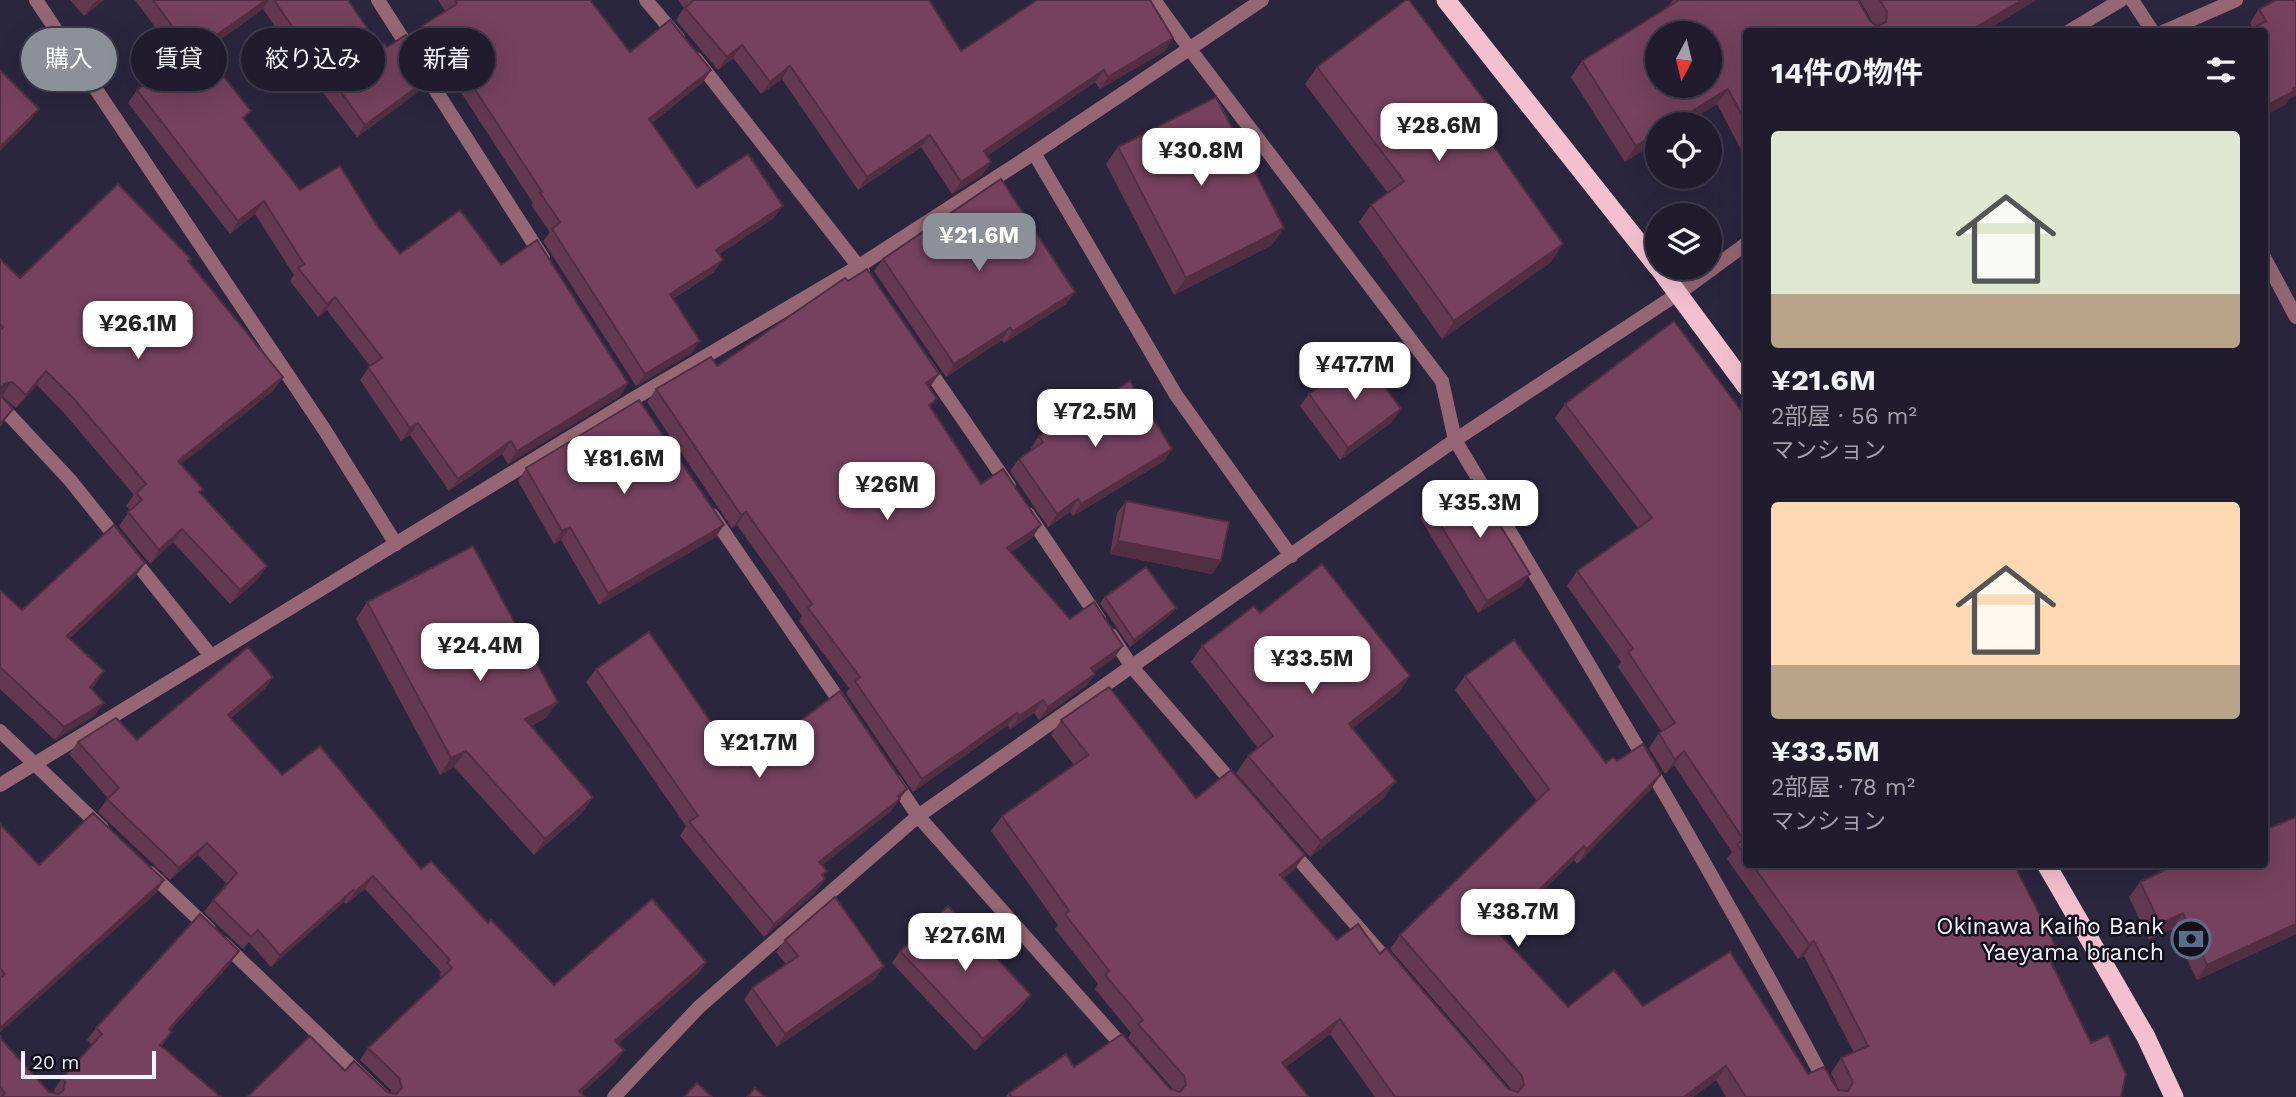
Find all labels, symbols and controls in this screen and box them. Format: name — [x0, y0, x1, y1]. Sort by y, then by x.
north arrow — [1645, 21, 1722, 98]
map controls — [1645, 21, 1722, 280]
chip: 購入 — [21, 28, 117, 91]
chip: 賃貸 — [131, 28, 227, 91]
chip: 絞り込み — [241, 28, 385, 91]
chip: 新着 — [399, 28, 495, 91]
icon: filters — [2202, 51, 2240, 89]
text: 14件の物件 — [1771, 55, 1923, 90]
pin: ¥28.6M — [1382, 104, 1496, 163]
text: ¥28.6M — [1396, 112, 1482, 139]
button: locate — [1645, 112, 1722, 189]
pin: ¥30.8M — [1144, 128, 1258, 188]
text: ¥30.8M — [1158, 137, 1244, 164]
icon: home — [1943, 176, 2069, 302]
button: layers — [1645, 203, 1722, 280]
pin: ¥21.6M — [922, 214, 1036, 273]
text: ¥21.6M — [939, 222, 1019, 249]
pin: ¥26.1M — [81, 302, 195, 361]
text: ¥26.1M — [99, 310, 177, 337]
pin: ¥47.7M — [1298, 342, 1412, 402]
text: ¥47.7M — [1315, 351, 1395, 378]
text: ¥21.6M — [1771, 362, 1876, 397]
pin: ¥72.5M — [1038, 390, 1152, 449]
text: ¥72.5M — [1053, 398, 1137, 425]
text: 2部屋 · 56 m² — [1771, 403, 1917, 430]
pin: ¥81.6M — [567, 436, 681, 496]
text: マンション — [1771, 437, 1886, 464]
text: ¥81.6M — [583, 445, 665, 472]
pin: ¥26M — [846, 462, 928, 522]
text: ¥26M — [855, 471, 919, 498]
pin: ¥35.3M — [1423, 480, 1537, 540]
text: ¥35.3M — [1438, 489, 1522, 516]
icon: home — [1943, 547, 2069, 673]
pin: ¥24.4M — [423, 624, 537, 683]
text: ¥24.4M — [437, 632, 523, 659]
pin: ¥33.5M — [1255, 636, 1369, 696]
text: ¥33.5M — [1270, 645, 1354, 672]
pin: ¥21.7M — [702, 720, 816, 780]
text: ¥21.7M — [720, 729, 798, 756]
text: ¥33.5M — [1771, 733, 1880, 768]
text: 2部屋 · 78 m² — [1771, 774, 1915, 801]
text: マンション — [1771, 808, 1886, 835]
pin: ¥38.7M — [1461, 890, 1575, 949]
text: ¥38.7M — [1477, 898, 1559, 925]
place label: Okinawa Kaiho Bank Yaeyama branch — [1936, 913, 2164, 966]
pin: ¥27.6M — [908, 914, 1022, 973]
bank icon: Okinawa Kaiho Bank Yaeyama branch — [2170, 918, 2212, 960]
text: ¥27.6M — [924, 922, 1006, 949]
scale bar — [21, 1048, 156, 1080]
text: 20 m — [32, 1051, 79, 1074]

